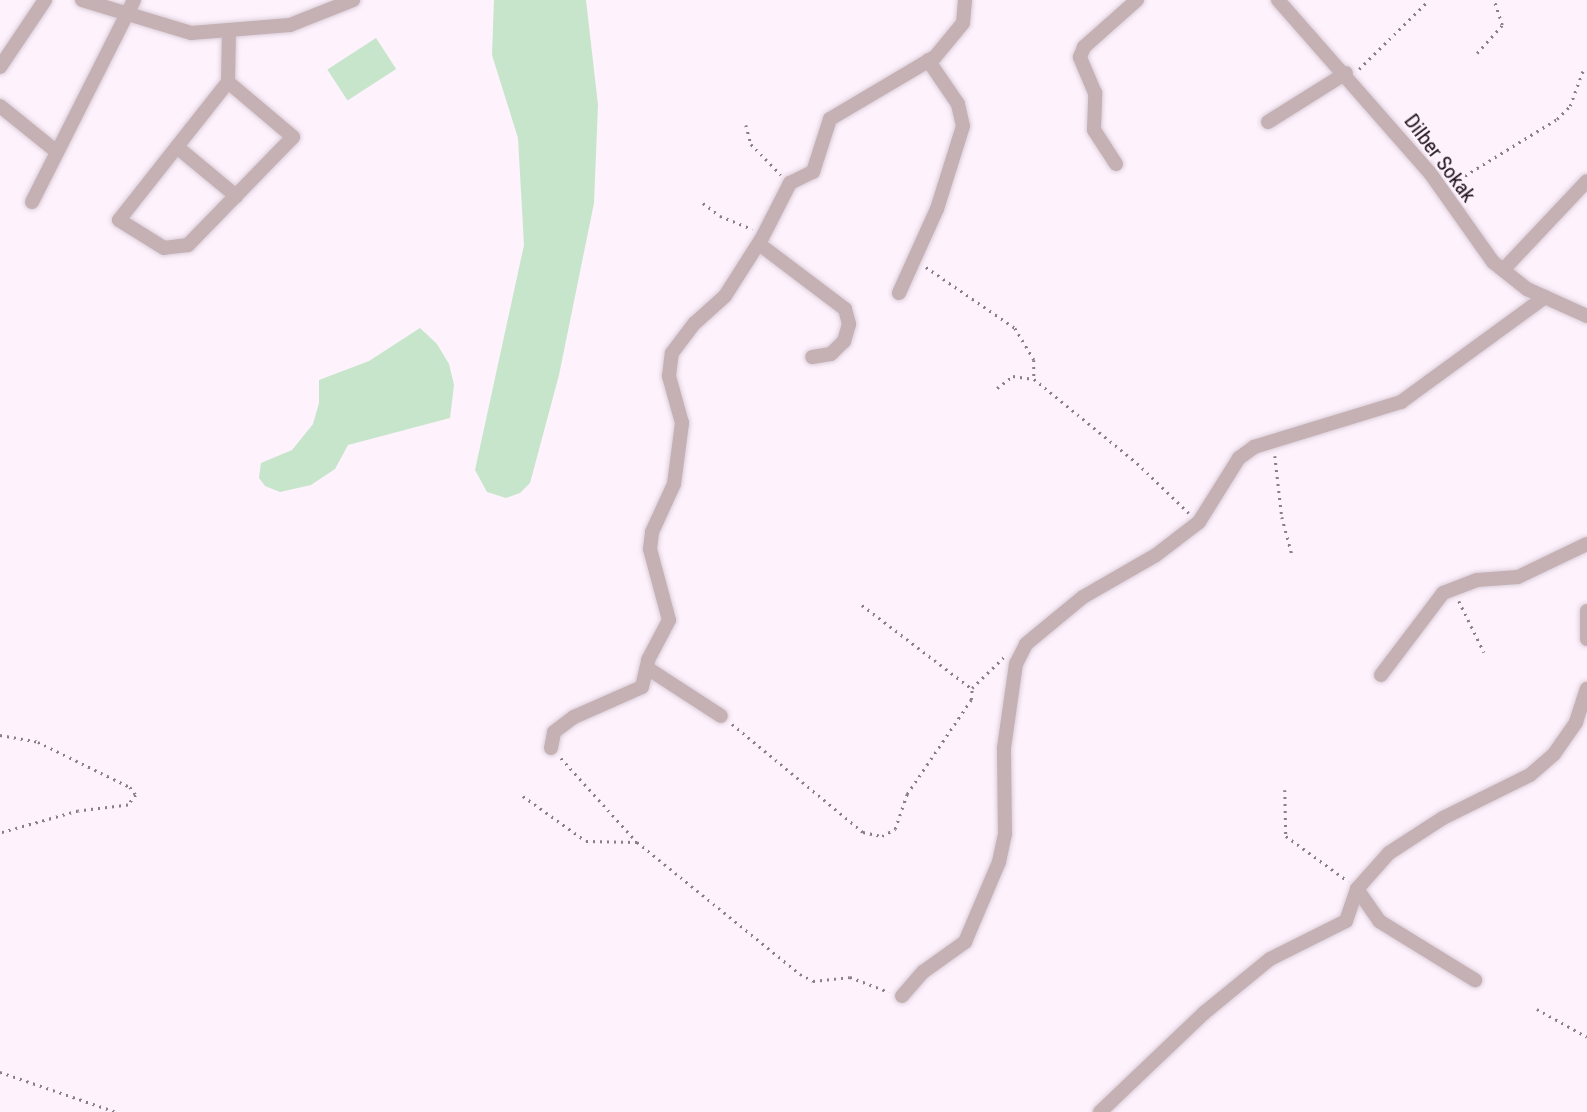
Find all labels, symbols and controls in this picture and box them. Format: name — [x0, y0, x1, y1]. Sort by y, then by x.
street label: Dilber Sokak — [1399, 109, 1481, 207]

